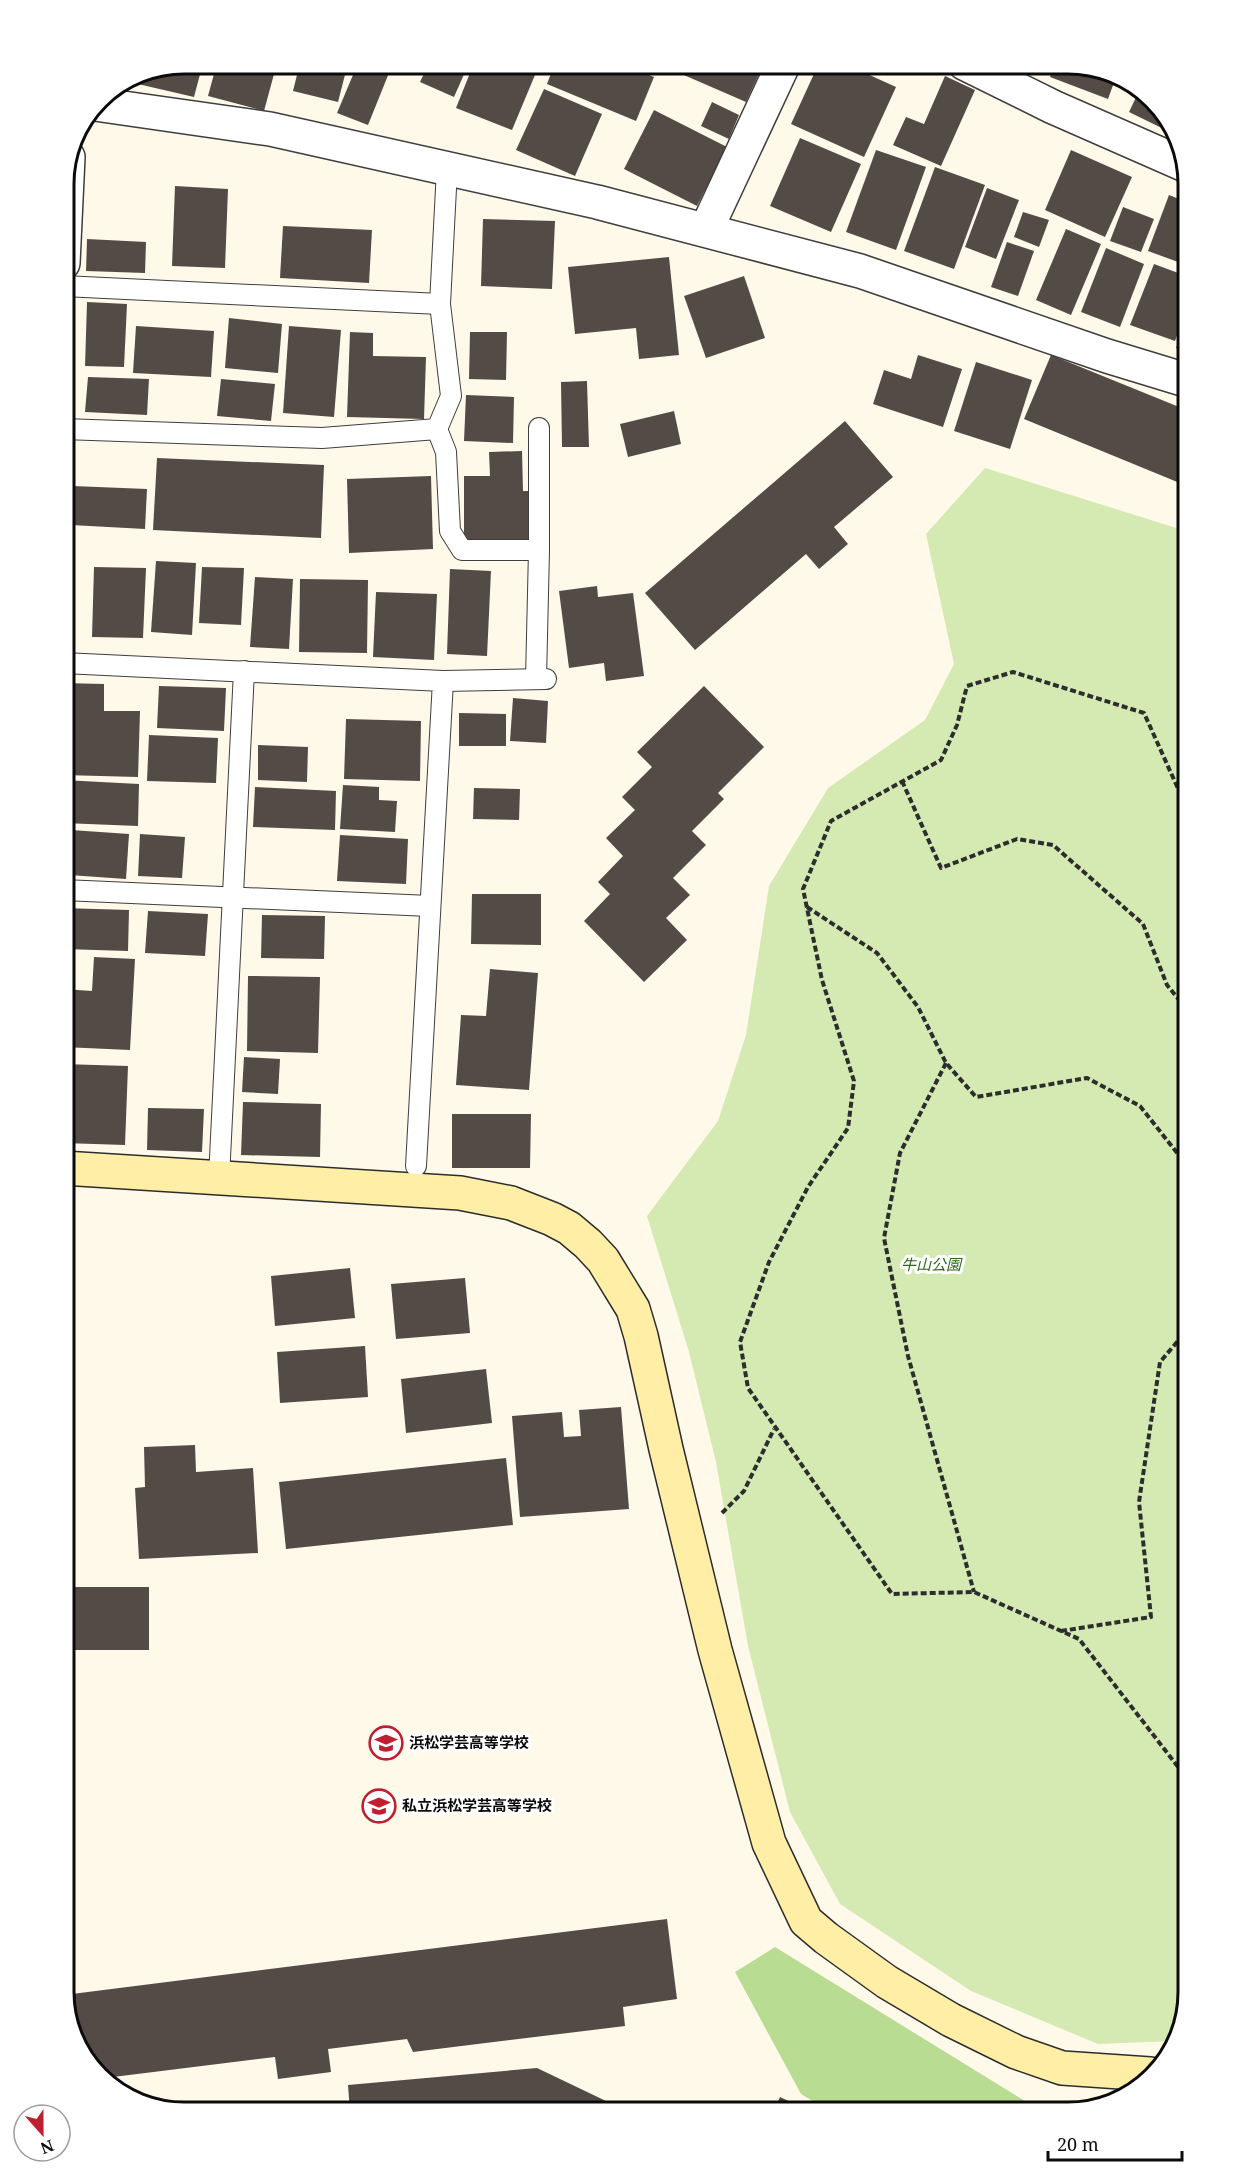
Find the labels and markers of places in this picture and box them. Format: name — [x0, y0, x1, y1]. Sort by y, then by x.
school or university icon: 浜松学芸高等学校 — [368, 1725, 404, 1761]
place label: 浜松学芸高等学校 — [409, 1732, 529, 1752]
school or university icon: 私立浜松学芸高等学校 — [361, 1788, 397, 1824]
place label: 私立浜松学芸高等学校 — [402, 1795, 552, 1815]

